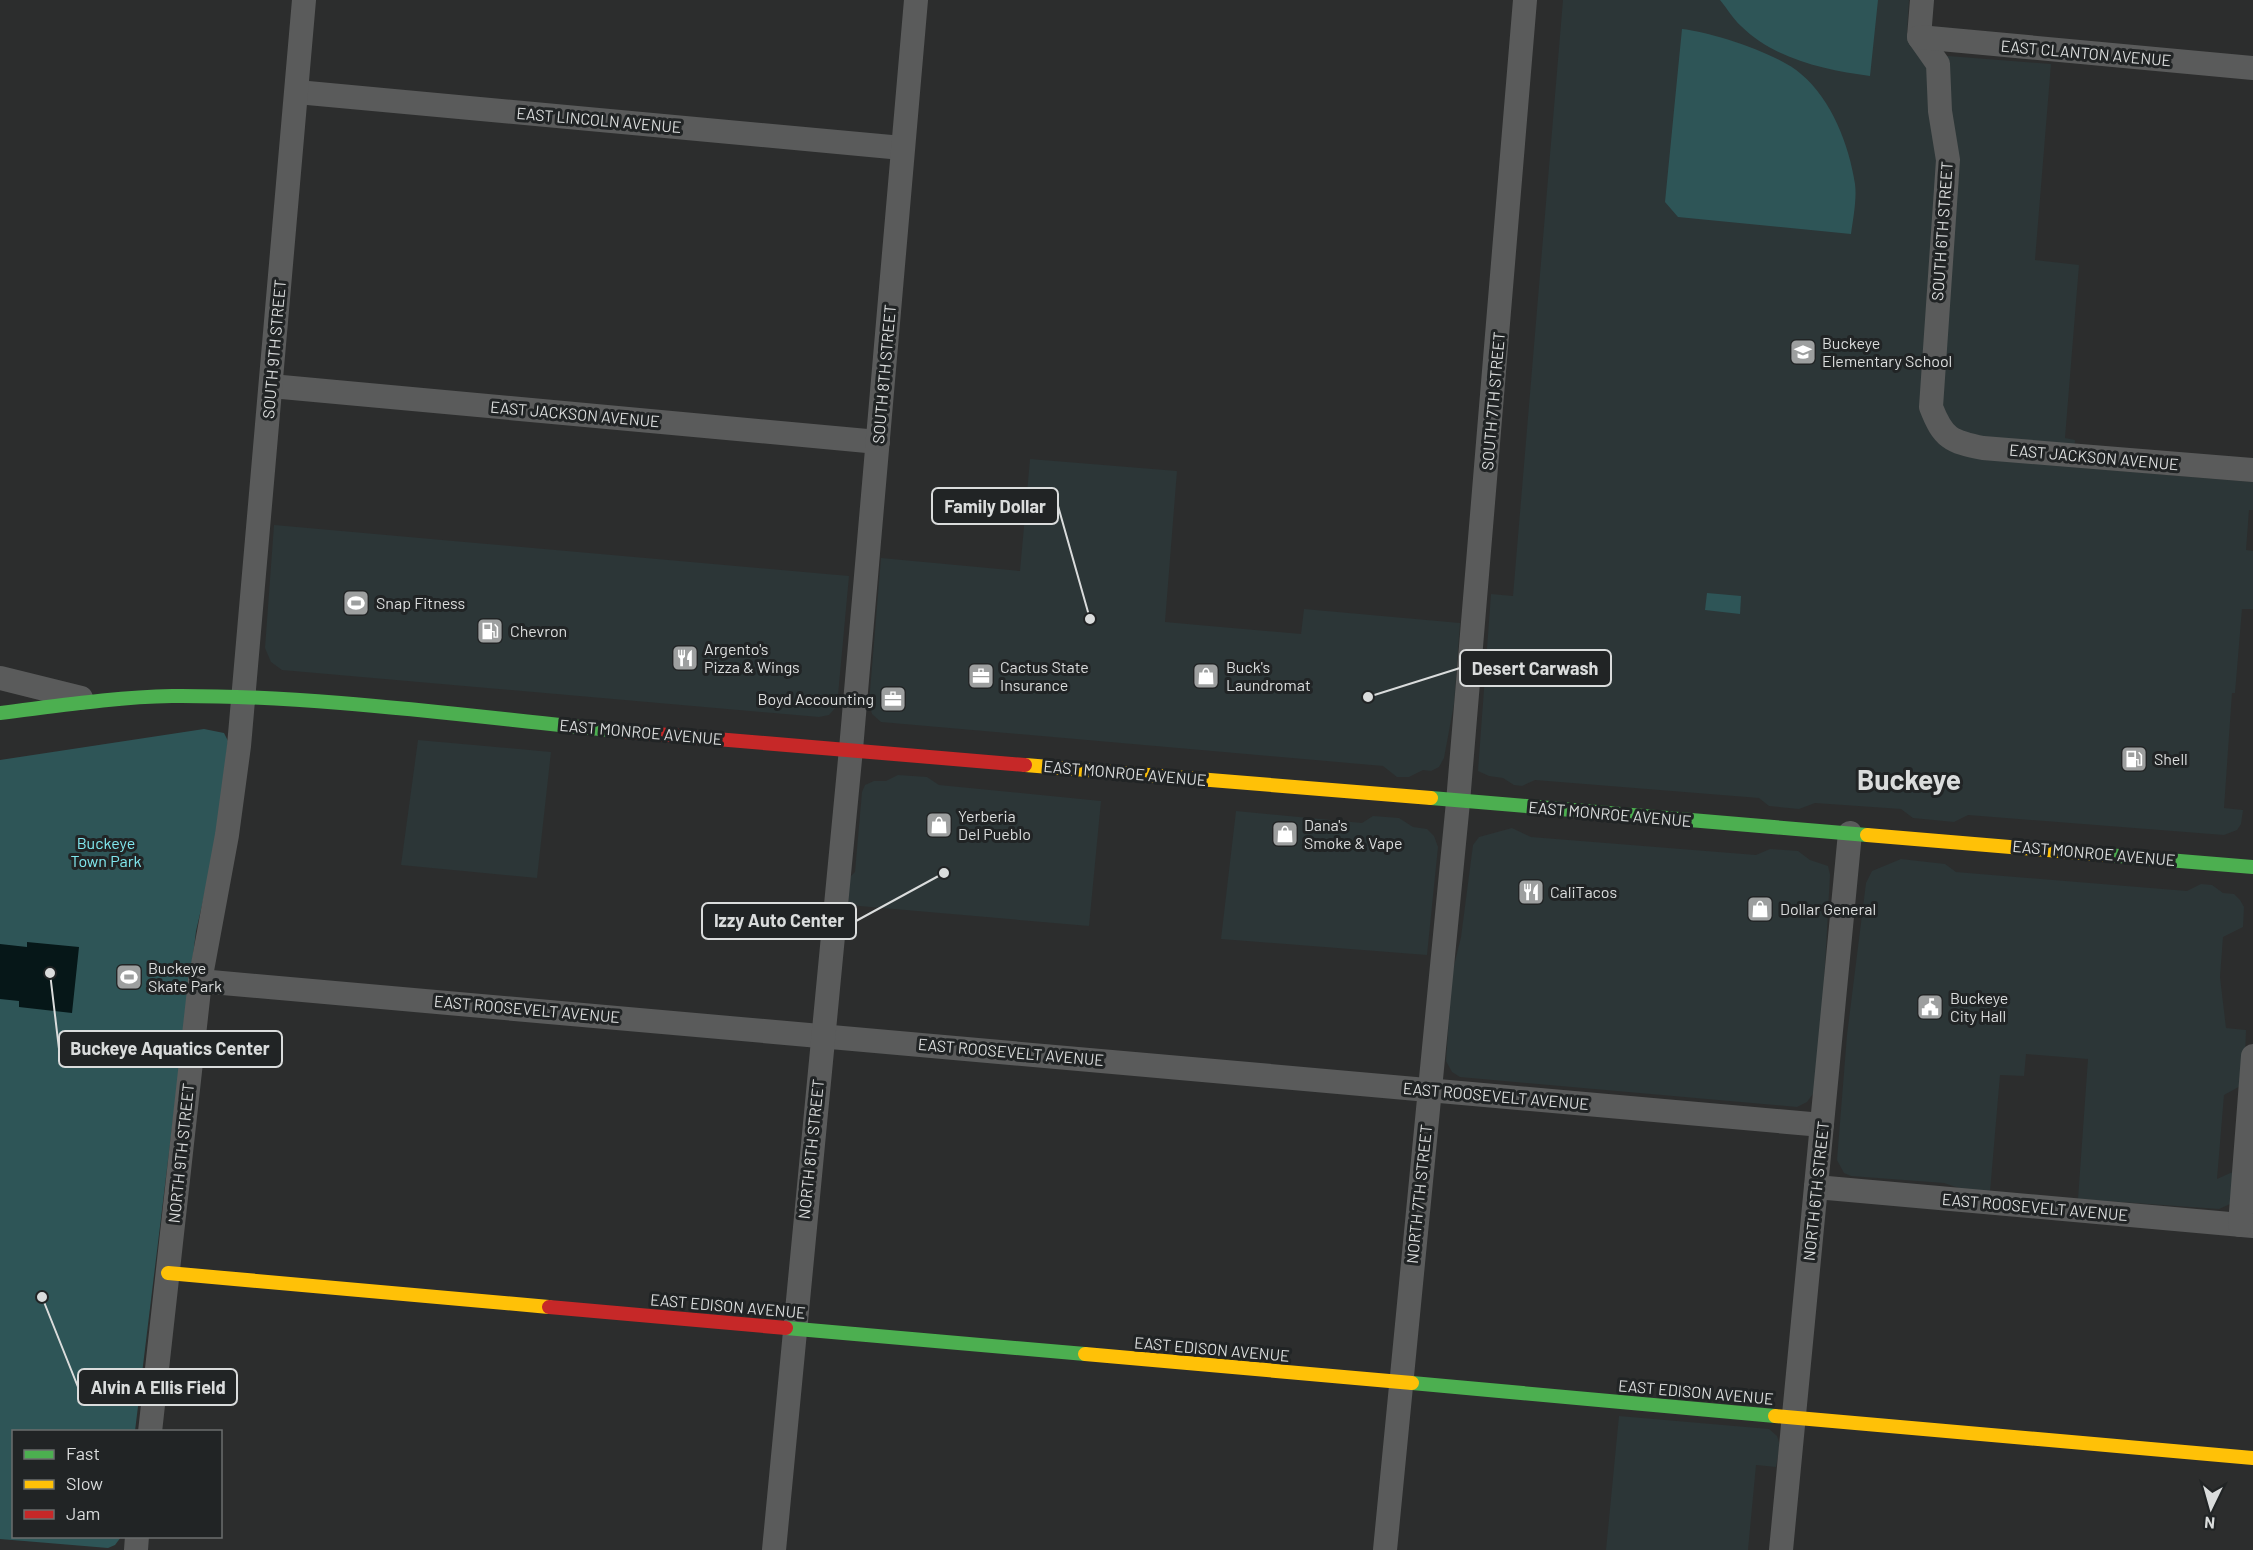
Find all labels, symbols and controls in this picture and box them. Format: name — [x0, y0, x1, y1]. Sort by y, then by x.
street label: EAST CLANTON AVENUE — [2000, 36, 2172, 69]
street label: EAST LINCOLN AVENUE — [516, 103, 682, 136]
street label: SOUTH 6TH STREET — [1927, 161, 1956, 301]
street label: SOUTH 9TH STREET — [258, 278, 289, 419]
street label: SOUTH 8TH STREET — [868, 303, 899, 444]
street label: SOUTH 7TH STREET — [1477, 331, 1508, 471]
place label: Buckeye Elementary School — [1822, 333, 1952, 370]
school or university icon: Buckeye Elementary School — [1788, 337, 1818, 367]
street label: EAST JACKSON AVENUE — [489, 397, 661, 430]
street label: EAST JACKSON AVENUE — [2008, 440, 2180, 473]
callout: Family Dollar — [932, 488, 1058, 524]
text: Family Dollar — [944, 495, 1046, 517]
sports icon: Snap Fitness — [341, 588, 371, 618]
place label: Snap Fitness — [376, 593, 465, 612]
fuel station icon: Chevron — [475, 616, 505, 646]
place label: Chevron — [510, 621, 567, 640]
place label: Argento's Pizza & Wings — [704, 639, 800, 676]
restaurant icon: Argento's Pizza & Wings — [670, 643, 700, 673]
callout: Desert Carwash — [1460, 650, 1611, 686]
place label: Cactus State Insurance — [1000, 657, 1089, 694]
place label: Buck's Laundromat — [1226, 657, 1311, 694]
text: Desert Carwash — [1472, 657, 1598, 679]
office icon: Cactus State Insurance — [966, 661, 996, 691]
shop icon: Buck's Laundromat — [1191, 661, 1221, 691]
office icon: Boyd Accounting — [878, 684, 908, 714]
place label: Boyd Accounting — [757, 689, 874, 708]
street label: EAST MONROE AVENUE — [559, 715, 723, 748]
fuel station icon: Shell — [2119, 744, 2149, 774]
place label: Shell — [2154, 749, 2188, 768]
street label: EAST MONROE AVENUE — [1043, 756, 1207, 789]
district label: Buckeye — [1857, 762, 1961, 796]
street label: EAST MONROE AVENUE — [1528, 797, 1692, 830]
place label: Yerberia Del Pueblo — [958, 806, 1031, 843]
shop icon: Yerberia Del Pueblo — [924, 810, 954, 840]
place label: Dana's Smoke & Vape — [1304, 815, 1402, 852]
shop icon: Dana's Smoke & Vape — [1270, 819, 1300, 849]
park label: Buckeye Town Park — [70, 833, 142, 870]
street label: EAST MONROE AVENUE — [2012, 836, 2176, 869]
restaurant icon: CaliTacos — [1516, 877, 1546, 907]
place label: CaliTacos — [1550, 882, 1617, 901]
shop icon: Dollar General — [1745, 894, 1775, 924]
place label: Dollar General — [1780, 899, 1876, 918]
callout: Izzy Auto Center — [702, 903, 856, 939]
text: Izzy Auto Center — [714, 909, 844, 931]
place label: Buckeye Skate Park — [148, 958, 222, 995]
sports icon: Buckeye Skate Park — [114, 962, 144, 992]
place label: Buckeye City Hall — [1950, 988, 2008, 1025]
street label: EAST ROOSEVELT AVENUE — [433, 991, 621, 1026]
public building icon: Buckeye City Hall — [1915, 992, 1945, 1022]
callout: Buckeye Aquatics Center — [59, 1031, 282, 1067]
street label: EAST ROOSEVELT AVENUE — [917, 1034, 1105, 1069]
text: Buckeye Aquatics Center — [70, 1037, 270, 1059]
street label: NORTH 8TH STREET — [794, 1078, 827, 1220]
street label: EAST ROOSEVELT AVENUE — [1402, 1078, 1590, 1113]
street label: NORTH 9TH STREET — [164, 1082, 197, 1224]
street label: NORTH 6TH STREET — [1799, 1120, 1832, 1262]
street label: NORTH 7TH STREET — [1402, 1123, 1435, 1265]
street label: EAST ROOSEVELT AVENUE — [1941, 1189, 2129, 1224]
street label: EAST EDISON AVENUE — [650, 1289, 806, 1322]
street label: EAST EDISON AVENUE — [1134, 1332, 1290, 1365]
callout: Alvin A Ellis Field — [78, 1369, 237, 1405]
street label: EAST EDISON AVENUE — [1618, 1375, 1774, 1408]
text: Alvin A Ellis Field — [90, 1376, 226, 1398]
legend — [12, 1430, 222, 1538]
text: Fast — [66, 1442, 100, 1464]
text: Slow — [66, 1472, 103, 1494]
north arrow — [2181, 1478, 2241, 1538]
text: Jam — [66, 1502, 100, 1524]
text: N — [2204, 1514, 2216, 1533]

